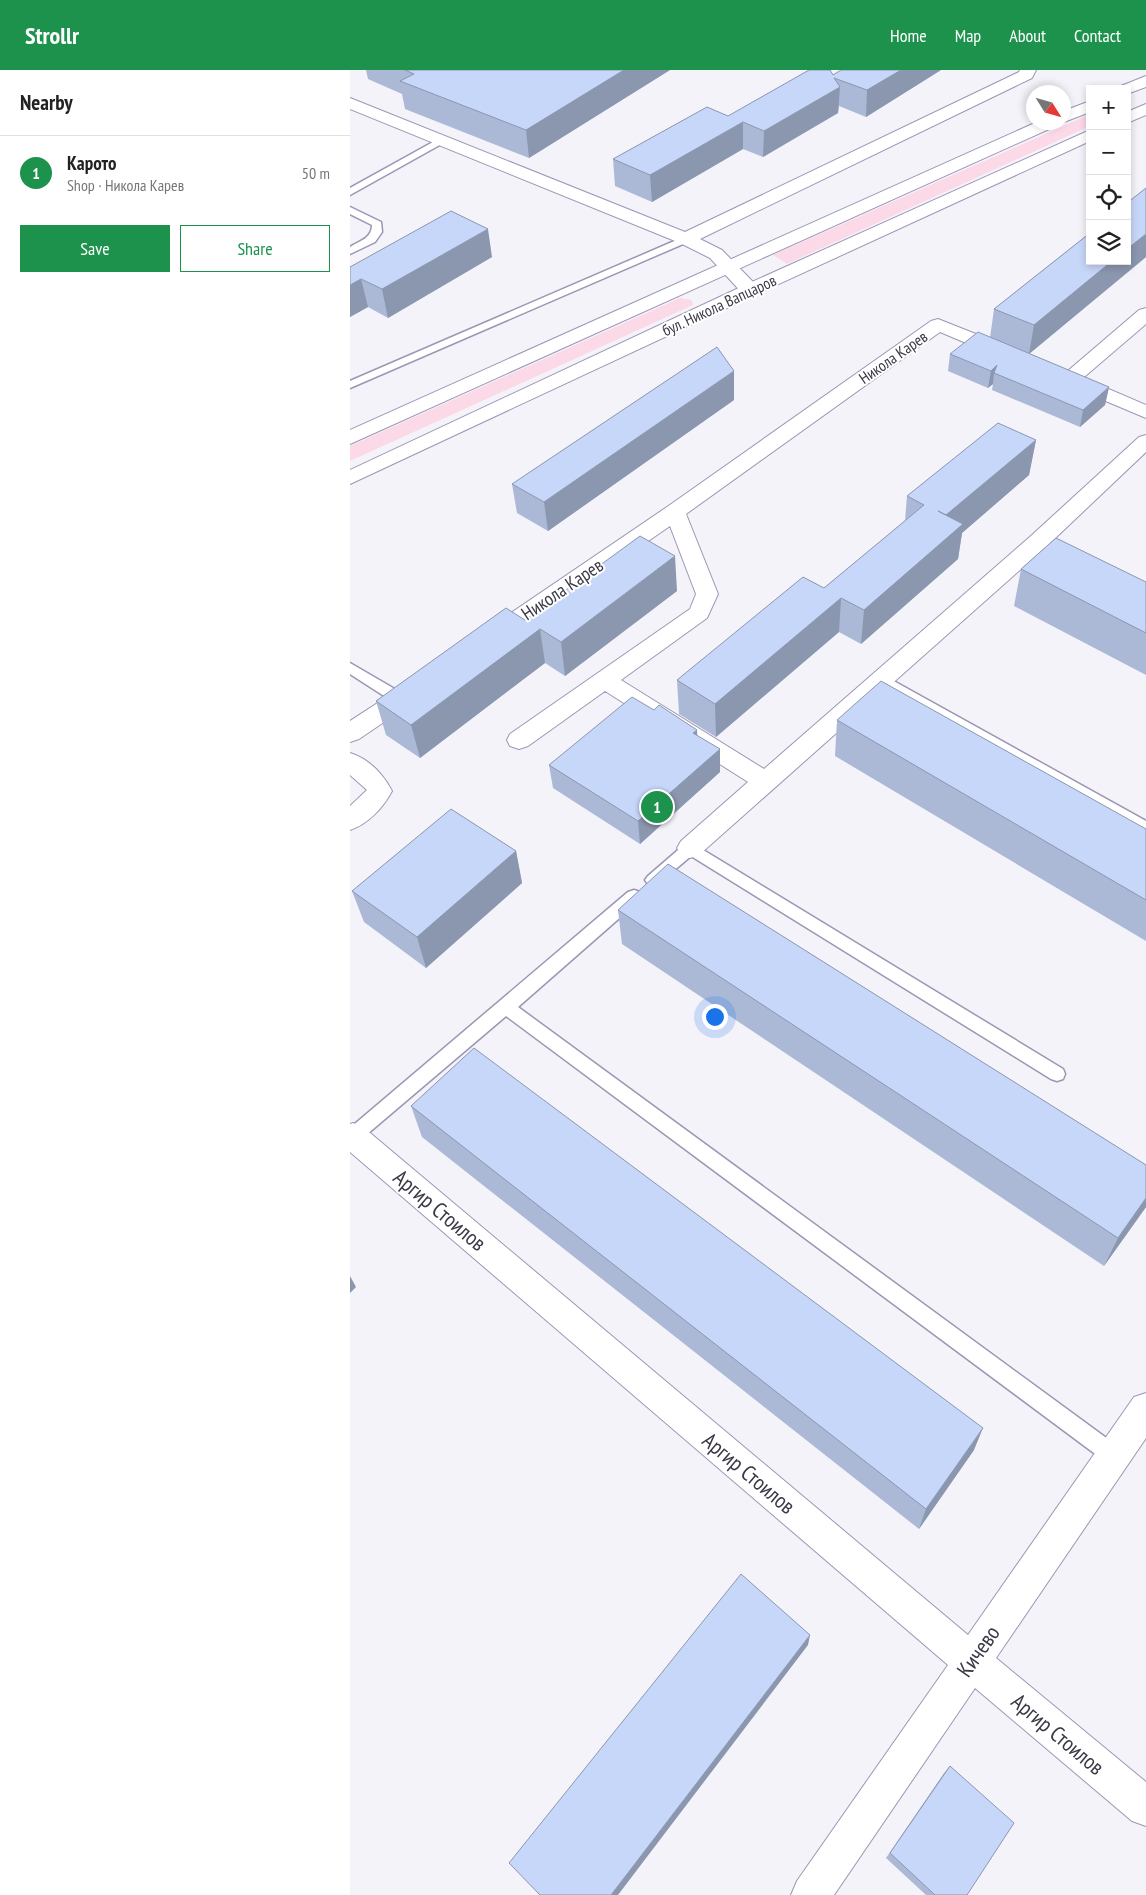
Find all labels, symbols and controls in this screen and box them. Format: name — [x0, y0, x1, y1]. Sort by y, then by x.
text: Strollr — [25, 20, 79, 51]
text: Home — [890, 24, 927, 47]
text: Map — [955, 24, 981, 47]
text: About — [1009, 24, 1046, 47]
text: Contact — [1074, 24, 1121, 47]
north arrow — [1026, 85, 1071, 130]
map controls — [1086, 85, 1131, 265]
button: + — [1086, 85, 1131, 130]
text: Nearby — [20, 89, 73, 116]
button: − — [1086, 130, 1131, 175]
text: Карото — [67, 151, 116, 175]
text: 1 — [32, 163, 40, 183]
text: 50 m — [302, 163, 330, 183]
text: Shop · Никола Карев — [67, 175, 184, 195]
button: locate — [1086, 175, 1131, 220]
button: layers — [1086, 220, 1131, 265]
button: Save — [20, 225, 170, 272]
button: Share — [180, 225, 330, 272]
street label: бул. Никола Вапцаров — [659, 270, 779, 340]
street label: Никола Карев — [855, 326, 931, 388]
street label: Никола Карев — [516, 553, 608, 625]
pin: 1 — [641, 788, 673, 826]
your location — [702, 1004, 728, 1030]
street label: Аргир Стоилов — [388, 1163, 492, 1257]
street label: Аргир Стоилов — [697, 1426, 801, 1520]
street label: Кичево — [950, 1620, 1006, 1682]
street label: Аргир Стоилов — [1006, 1687, 1110, 1781]

